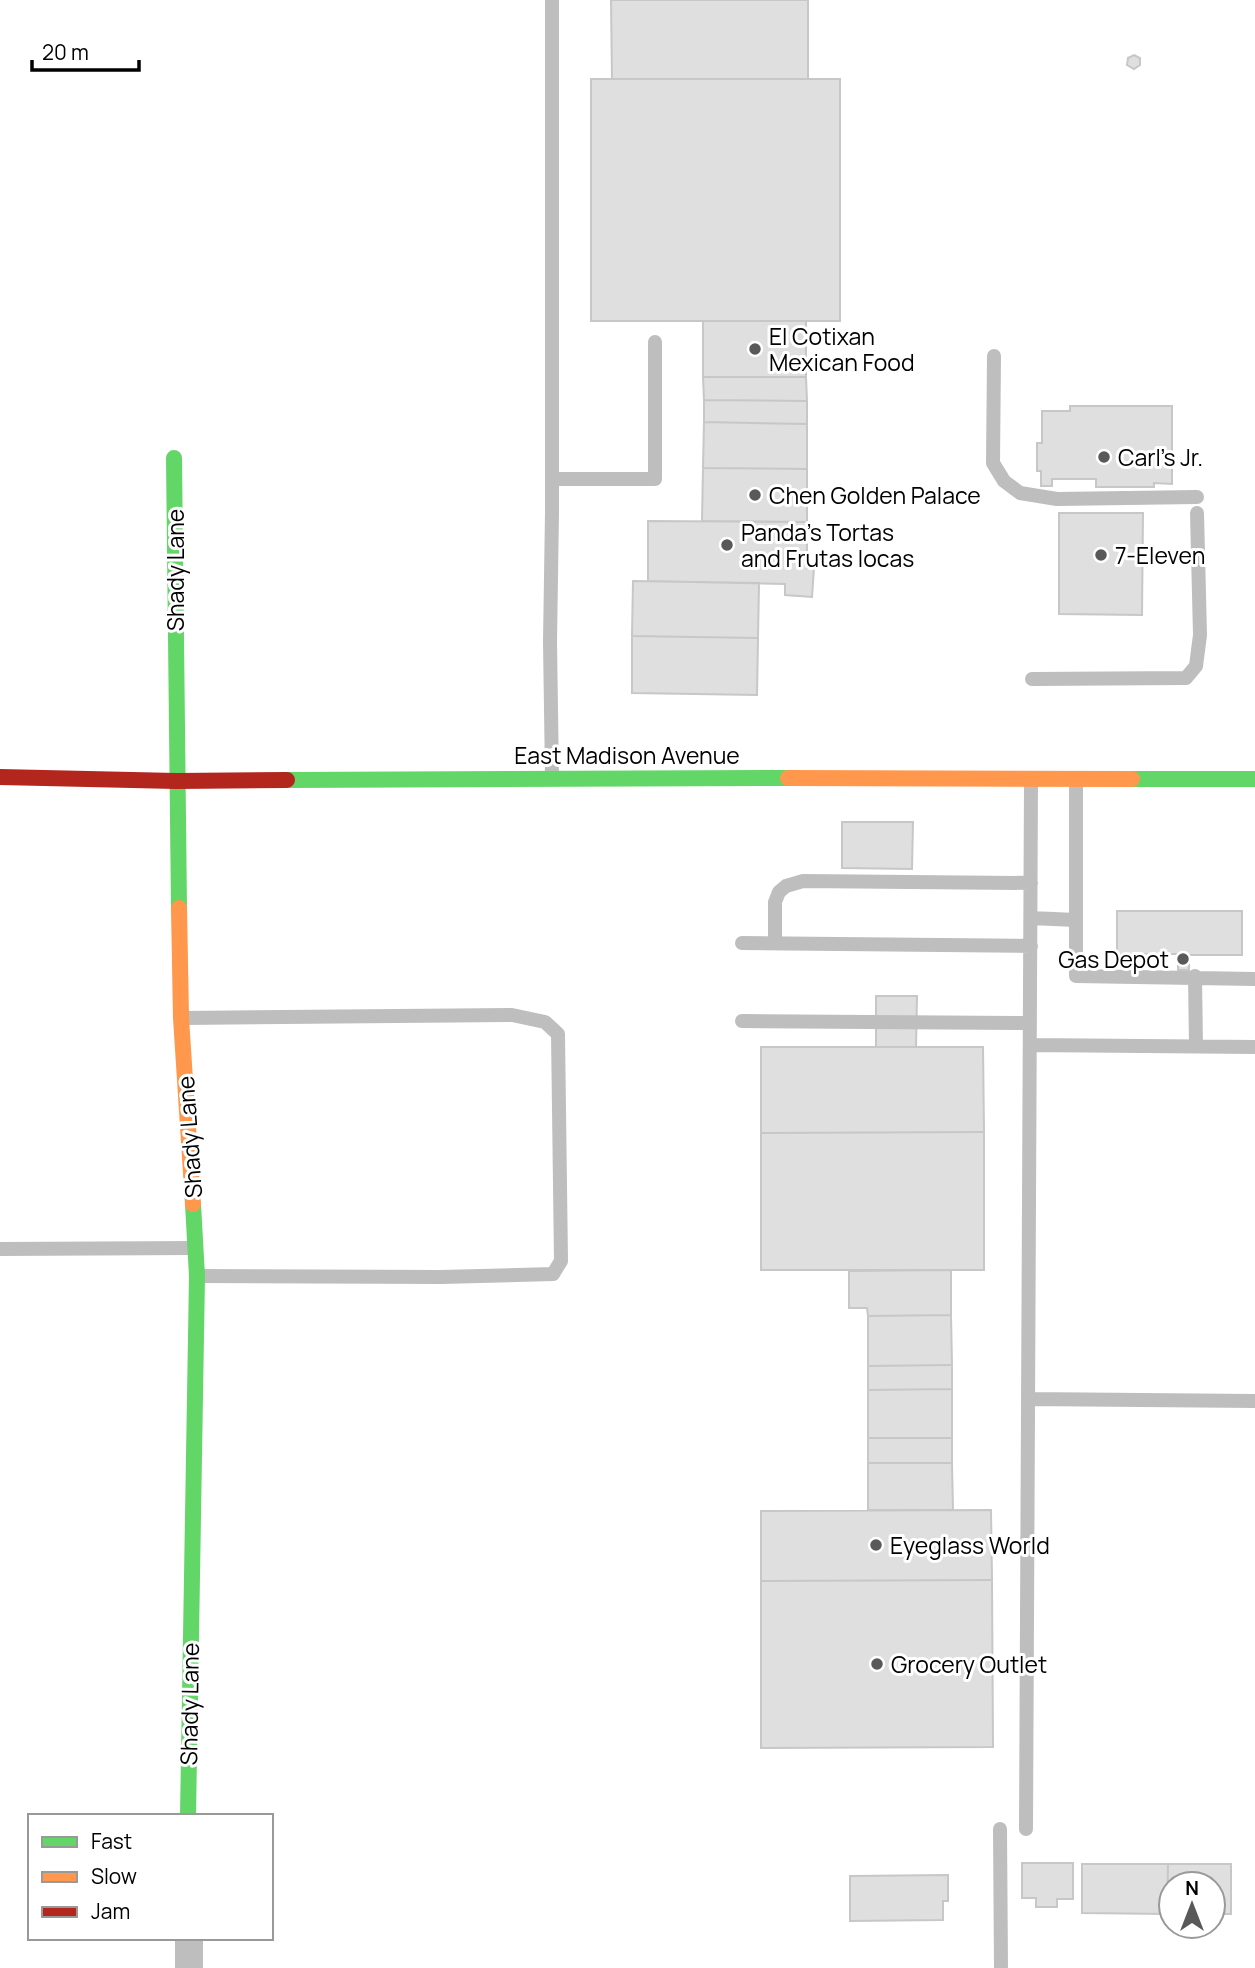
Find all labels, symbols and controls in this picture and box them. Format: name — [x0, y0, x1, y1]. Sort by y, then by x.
scale bar — [32, 28, 138, 72]
text: 20 m — [42, 38, 89, 66]
place label: El Cotixan Mexican Food — [769, 320, 915, 378]
marker: El Cotixan Mexican Food — [747, 341, 763, 357]
place label: Carl's Jr. — [1118, 441, 1203, 473]
marker: Carl's Jr. — [1096, 449, 1112, 465]
place label: Chen Golden Palace — [769, 479, 981, 511]
marker: Chen Golden Palace — [747, 487, 763, 503]
street label: Shady Lane — [159, 509, 191, 631]
place label: Panda's Tortas and Frutas locas — [741, 516, 914, 574]
marker: Panda's Tortas and Frutas locas — [719, 537, 735, 553]
place label: 7-Eleven — [1115, 539, 1205, 571]
marker: 7-Eleven — [1093, 547, 1109, 563]
street label: East Madison Avenue — [514, 739, 740, 771]
place label: Gas Depot — [1058, 943, 1169, 975]
marker: Gas Depot — [1175, 951, 1191, 967]
street label: Shady Lane — [169, 1075, 209, 1199]
place label: Eyeglass World — [890, 1529, 1050, 1561]
marker: Eyeglass World — [868, 1537, 884, 1553]
street label: Shady Lane — [172, 1642, 206, 1766]
place label: Grocery Outlet — [891, 1648, 1047, 1680]
marker: Grocery Outlet — [869, 1656, 885, 1672]
legend — [28, 1814, 273, 1940]
text: Fast — [91, 1827, 132, 1855]
text: Slow — [91, 1862, 137, 1890]
north arrow — [1157, 1870, 1227, 1940]
text: N — [1185, 1875, 1199, 1901]
text: Jam — [91, 1897, 130, 1925]

